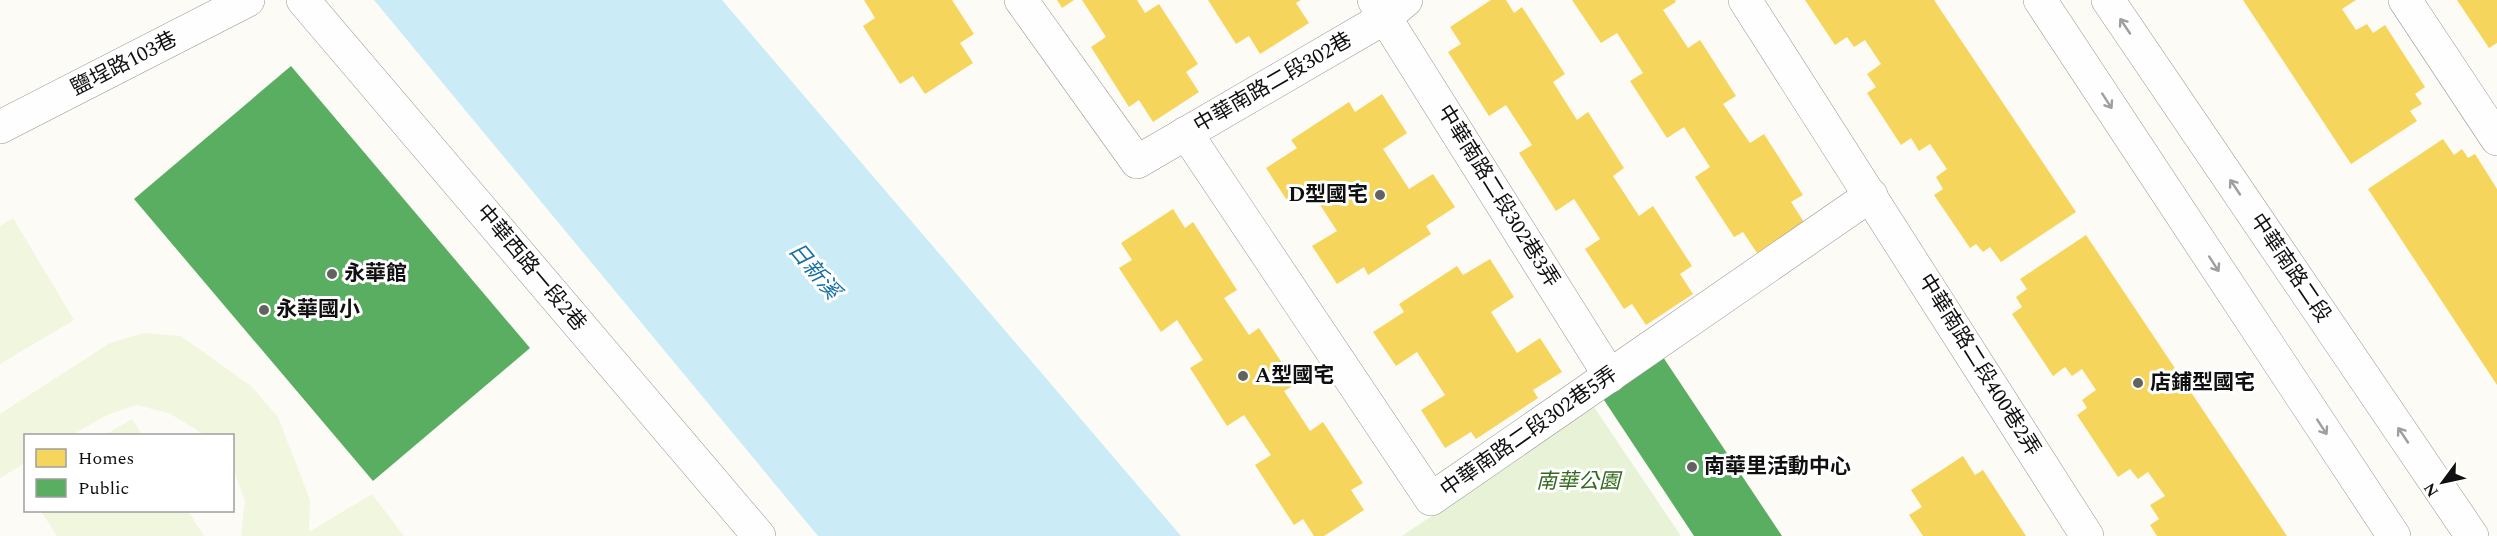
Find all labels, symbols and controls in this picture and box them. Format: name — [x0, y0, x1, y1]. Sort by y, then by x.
one-way arrow — [2119, 18, 2131, 35]
street label: 鹽埕路103巷 — [65, 24, 183, 104]
street label: 中華南路二段302巷 — [1188, 25, 1358, 141]
one-way arrow — [2100, 93, 2113, 110]
street label: 中華南路二段302巷3弄 — [1429, 98, 1567, 294]
place label: D型國宅 — [1288, 179, 1368, 211]
one-way arrow — [2229, 180, 2241, 196]
marker: D型國宅 — [1373, 188, 1387, 202]
street label: 中華西路一段2巷 — [468, 197, 594, 339]
street label: 中華南路二段 — [2242, 207, 2338, 329]
water label: 日新溪 — [780, 235, 850, 309]
one-way arrow — [2208, 255, 2220, 272]
place label: 永華館 — [344, 258, 407, 290]
marker: 永華館 — [325, 267, 339, 281]
street label: 中華南路二段400巷2弄 — [1910, 267, 2048, 463]
place label: 永華國小 — [276, 294, 360, 326]
marker: 永華國小 — [257, 303, 271, 317]
street label: 中華南路二段302巷5弄 — [1434, 359, 1624, 505]
place label: A型國宅 — [1255, 360, 1334, 392]
place label: 店鋪型國宅 — [2150, 367, 2255, 399]
marker: A型國宅 — [1236, 369, 1250, 383]
marker: 店鋪型國宅 — [2131, 376, 2145, 390]
one-way arrow — [2316, 418, 2328, 435]
one-way arrow — [2397, 428, 2409, 444]
legend — [24, 434, 234, 512]
text: Homes — [78, 445, 134, 472]
place label: 南華里活動中心 — [1704, 451, 1851, 483]
north arrow — [2413, 452, 2473, 512]
marker: 南華里活動中心 — [1685, 460, 1699, 474]
park label: 南華公園 — [1536, 466, 1623, 498]
text: Public — [78, 475, 129, 502]
text: N — [2418, 478, 2445, 502]

